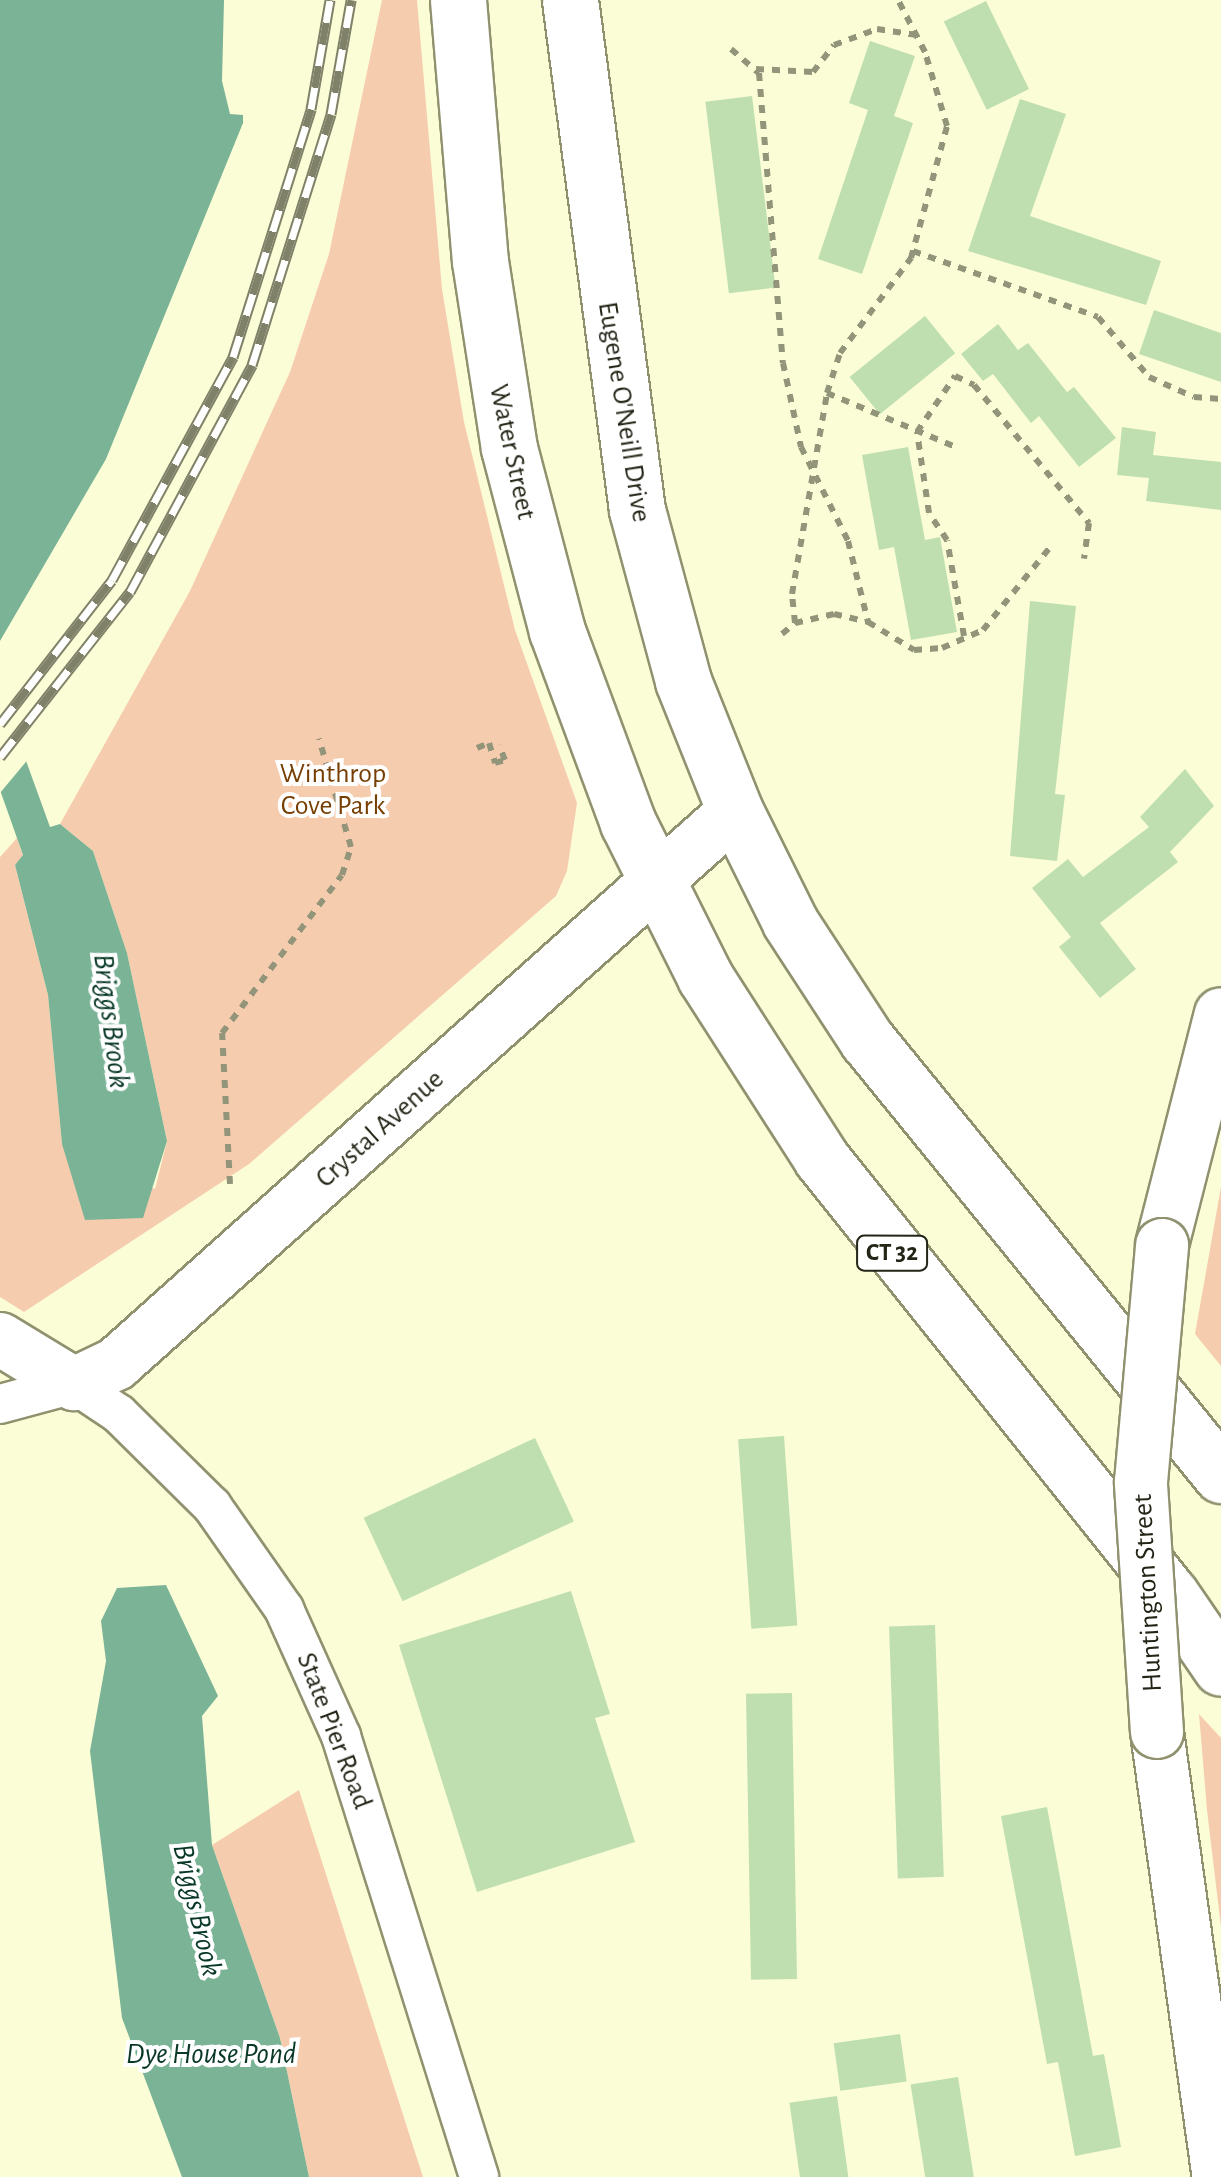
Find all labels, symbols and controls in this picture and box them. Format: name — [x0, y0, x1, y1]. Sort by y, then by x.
street label: Eugene O'Neill Drive — [590, 299, 658, 525]
street label: Water Street — [481, 381, 543, 523]
park label: Winthrop Cove Park — [280, 757, 386, 823]
water label: Briggs Brook — [85, 952, 137, 1090]
street label: Crystal Avenue — [309, 1063, 451, 1195]
road number: CT 32 — [854, 1233, 930, 1273]
street label: Huntington Street — [1126, 1493, 1170, 1693]
street label: State Pier Road — [289, 1648, 379, 1814]
water label: Briggs Brook — [164, 1840, 230, 1980]
water label: Dye House Pond — [126, 2036, 296, 2072]

